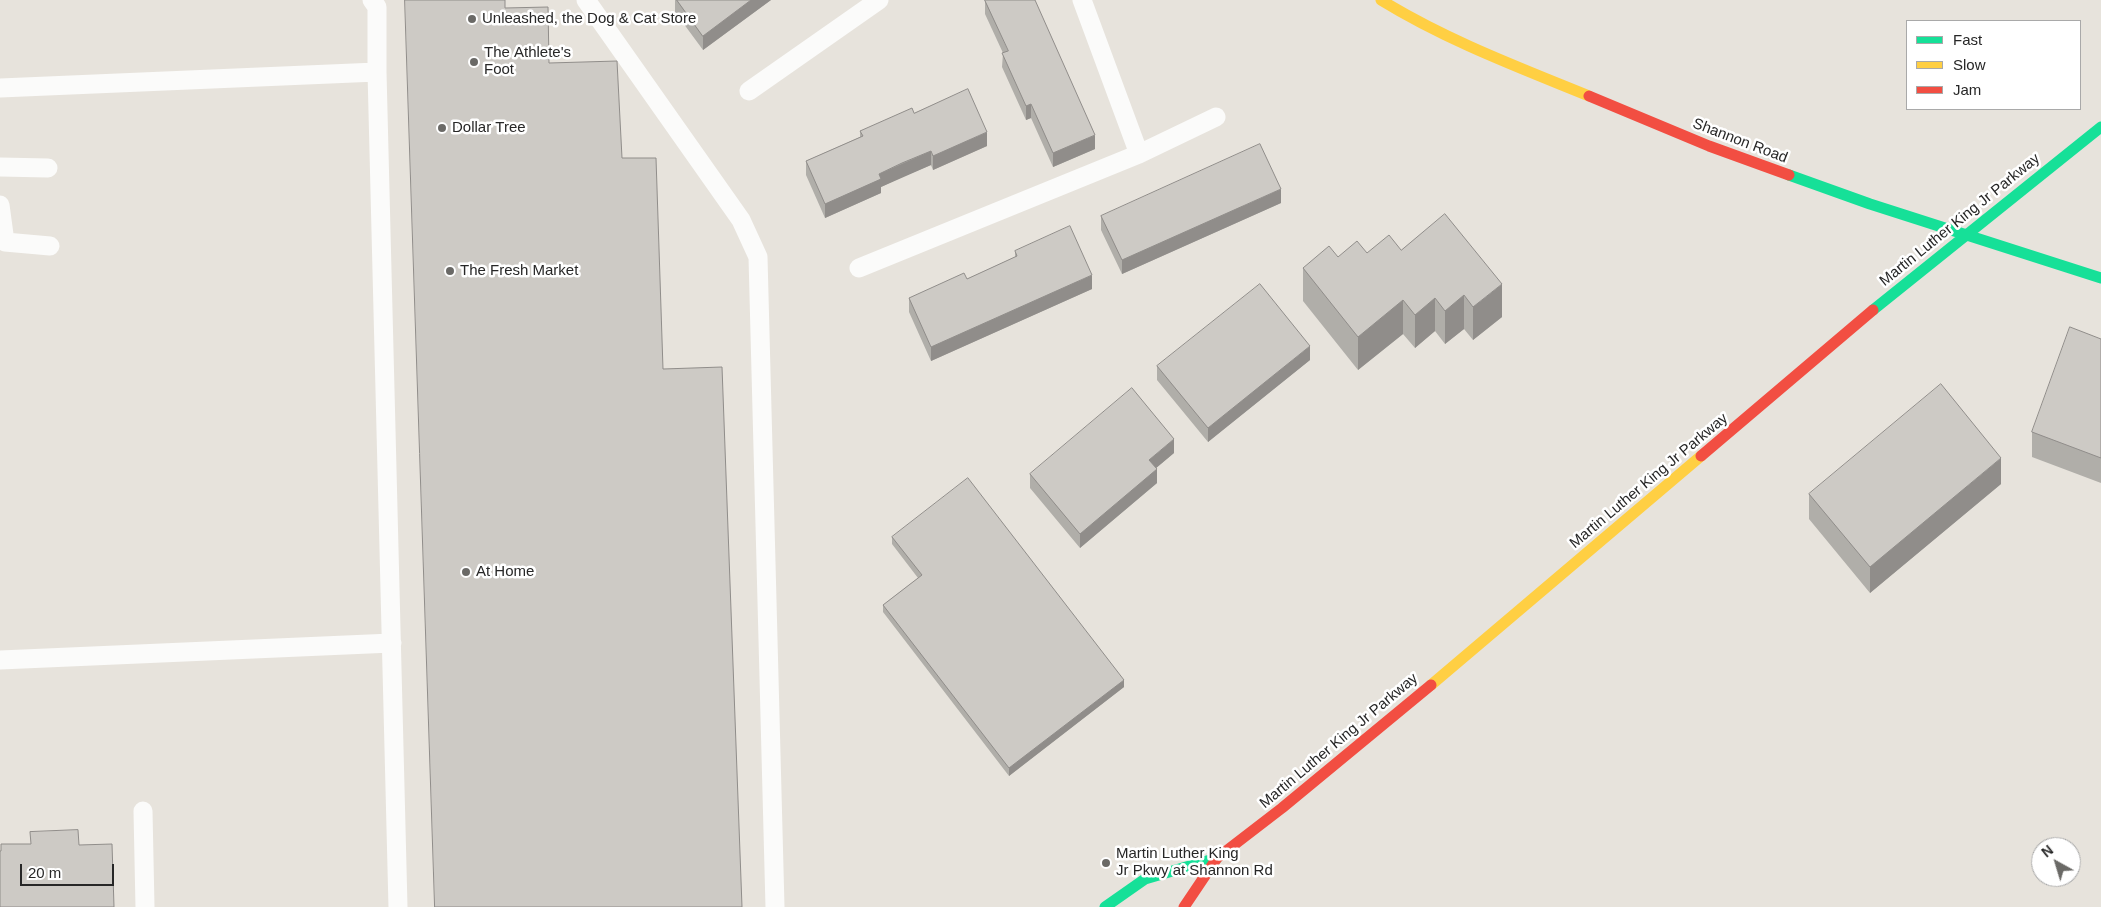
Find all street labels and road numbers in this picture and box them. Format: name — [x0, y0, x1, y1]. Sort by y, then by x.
street label: Shannon Road — [1690, 115, 1790, 167]
street label: Martin Luther King Jr Parkway — [1876, 150, 2044, 290]
street label: Martin Luther King Jr Parkway — [1566, 410, 1732, 552]
street label: Martin Luther King Jr Parkway — [1256, 670, 1422, 812]

